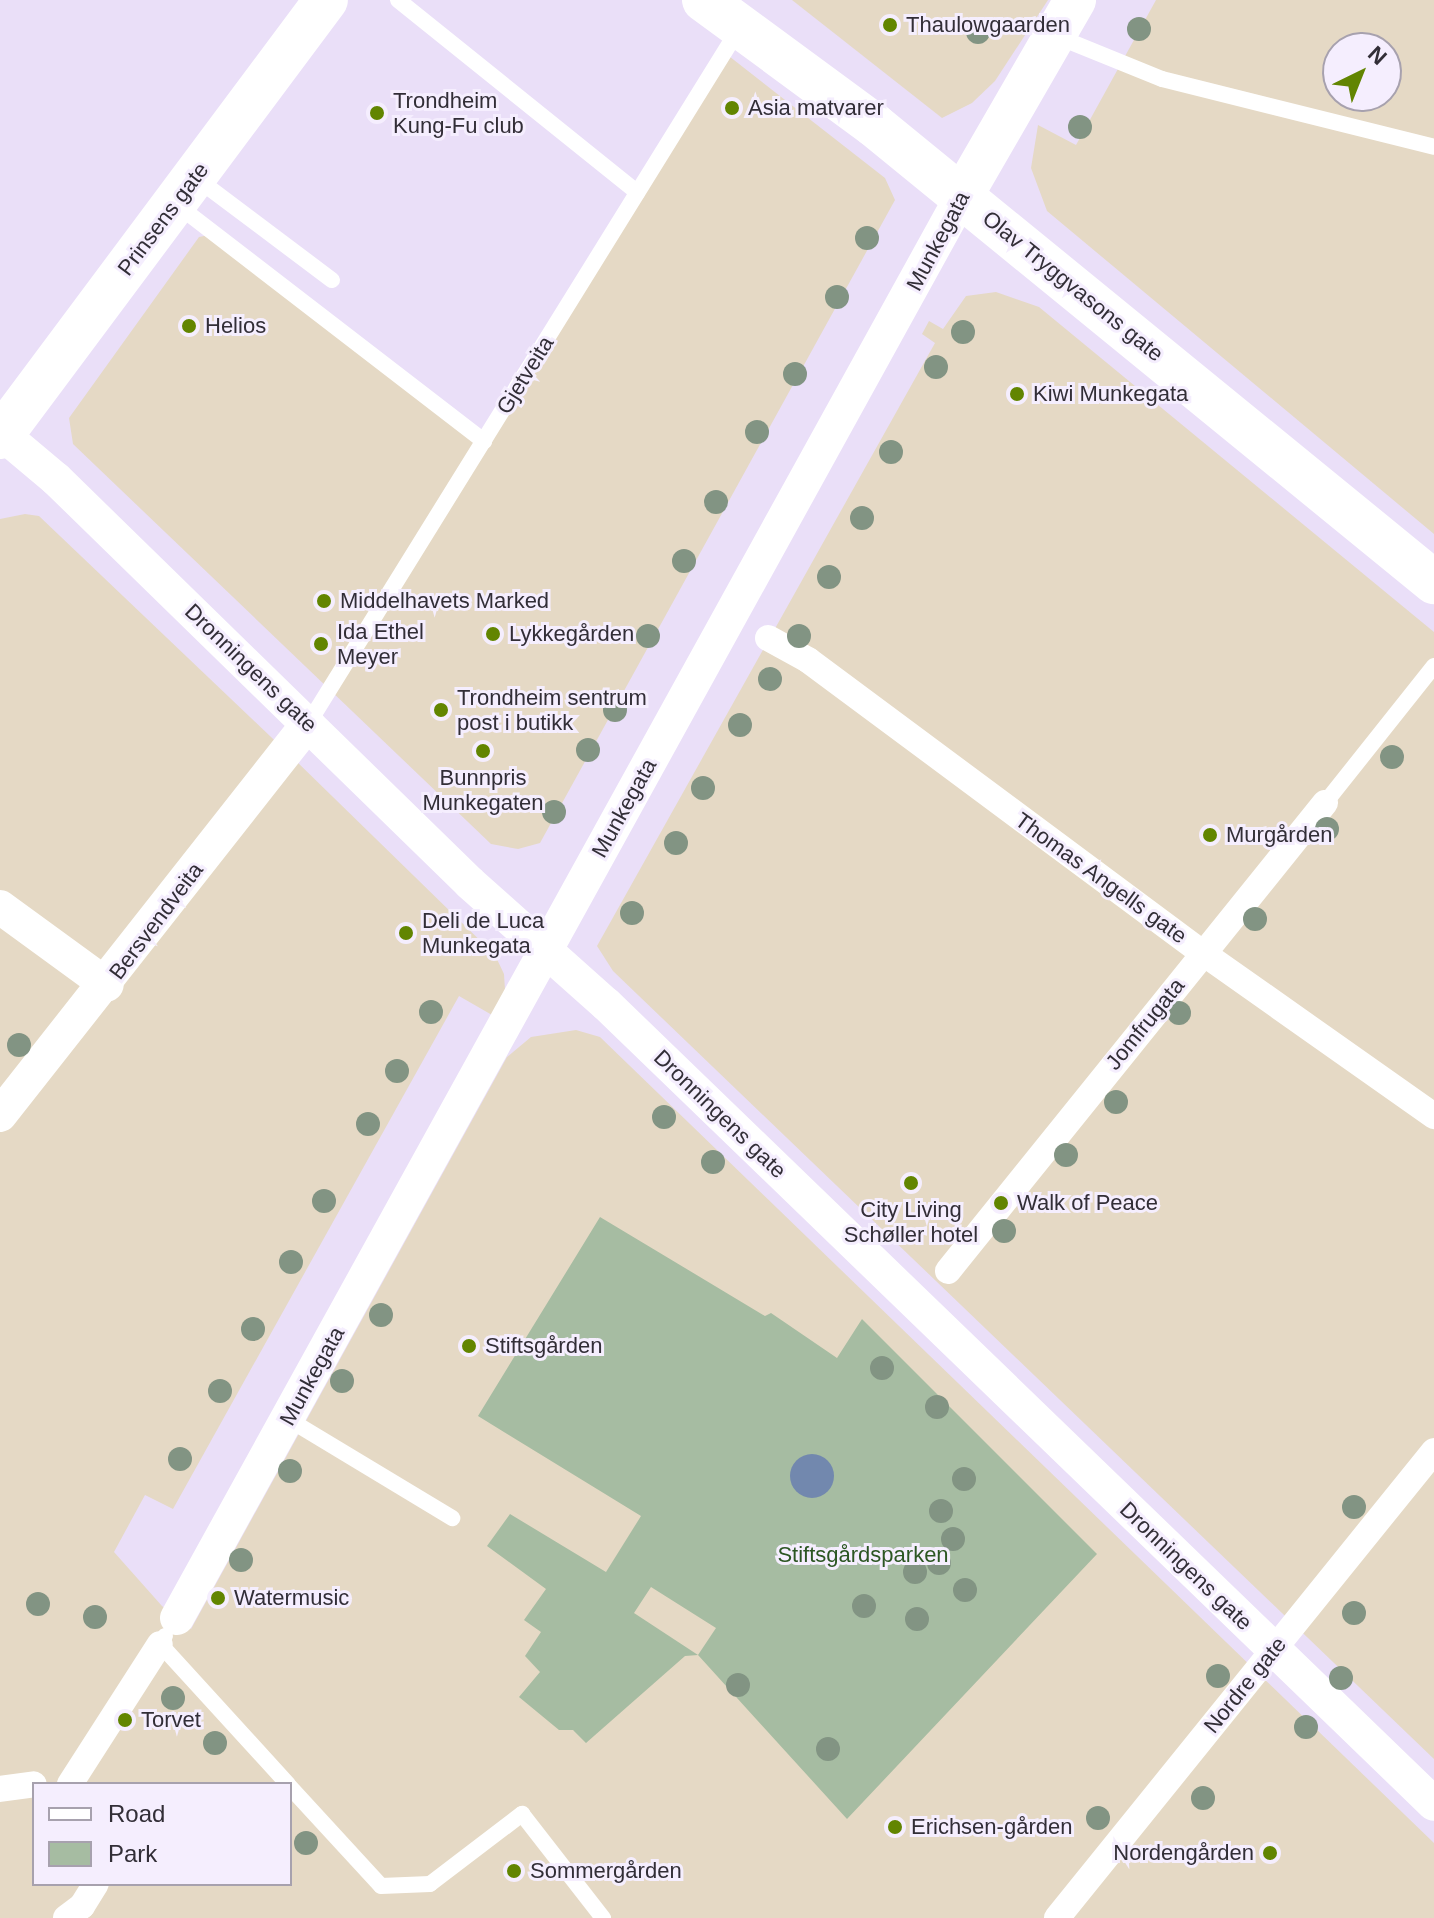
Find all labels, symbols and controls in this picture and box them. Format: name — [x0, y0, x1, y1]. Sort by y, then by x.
place label: Thaulowgaarden — [906, 12, 1070, 38]
marker: Thaulowgaarden — [881, 16, 899, 34]
north arrow — [1322, 32, 1402, 112]
text: N — [1363, 41, 1392, 70]
place label: Trondheim Kung-Fu club — [393, 87, 524, 138]
place label: Asia matvarer — [748, 95, 884, 121]
marker: Asia matvarer — [723, 99, 741, 117]
marker: Trondheim Kung-Fu club — [368, 104, 386, 122]
street label: Prinsens gate — [112, 157, 214, 281]
street label: Munkegata — [901, 187, 975, 295]
street label: Olav Tryggvasons gate — [977, 205, 1169, 367]
place label: Helios — [205, 313, 266, 339]
marker: Helios — [180, 317, 198, 335]
street label: Gjetveita — [491, 331, 559, 419]
place label: Kiwi Munkegata — [1033, 381, 1188, 407]
marker: Kiwi Munkegata — [1008, 385, 1026, 403]
place label: Middelhavets Marked — [340, 588, 549, 614]
marker: Middelhavets Marked — [315, 592, 333, 610]
street label: Dronningens gate — [179, 598, 323, 738]
place label: Ida Ethel Meyer — [337, 618, 424, 670]
place label: Lykkegården — [509, 621, 634, 647]
marker: Lykkegården — [484, 625, 502, 643]
marker: Ida Ethel Meyer — [312, 635, 330, 653]
place label: Trondheim sentrum post i butikk — [457, 684, 647, 736]
marker: Trondheim sentrum post i butikk — [432, 701, 450, 719]
marker: Bunnpris Munkegaten — [474, 742, 492, 760]
street label: Munkegata — [586, 754, 662, 862]
place label: Bunnpris Munkegaten — [422, 764, 544, 816]
street label: Thomas Angells gate — [1010, 807, 1192, 949]
place label: Murgården — [1226, 822, 1332, 848]
marker: Murgården — [1201, 826, 1219, 844]
street label: Bersvendveita — [104, 857, 208, 985]
place label: Deli de Luca Munkegata — [422, 907, 544, 958]
marker: Deli de Luca Munkegata — [397, 924, 415, 942]
street label: Jomfrugata — [1100, 973, 1190, 1075]
street label: Dronningens gate — [648, 1044, 792, 1184]
marker: City Living Schøller hotel — [902, 1174, 920, 1192]
place label: Walk of Peace — [1017, 1190, 1158, 1216]
marker: Walk of Peace — [992, 1194, 1010, 1212]
place label: City Living Schøller hotel — [844, 1196, 978, 1248]
street label: Munkegata — [274, 1322, 350, 1430]
place label: Stiftsgården — [485, 1333, 602, 1359]
marker: Stiftsgården — [460, 1337, 478, 1355]
street label: Dronningens gate — [1114, 1496, 1258, 1636]
park label: Stiftsgårdsparken — [777, 1542, 949, 1568]
place label: Watermusic — [234, 1585, 349, 1611]
marker: Watermusic — [209, 1589, 227, 1607]
street label: Nordre gate — [1198, 1632, 1292, 1738]
place label: Torvet — [141, 1707, 201, 1733]
marker: Torvet — [116, 1711, 134, 1729]
legend — [32, 1782, 292, 1886]
text: Road — [108, 1800, 165, 1827]
place label: Erichsen-gården — [911, 1814, 1072, 1840]
marker: Erichsen-gården — [886, 1818, 904, 1836]
text: Park — [108, 1840, 157, 1867]
place label: Nordengården — [1113, 1840, 1254, 1866]
marker: Nordengården — [1261, 1844, 1279, 1862]
place label: Sommergården — [530, 1858, 682, 1884]
marker: Sommergården — [505, 1862, 523, 1880]

